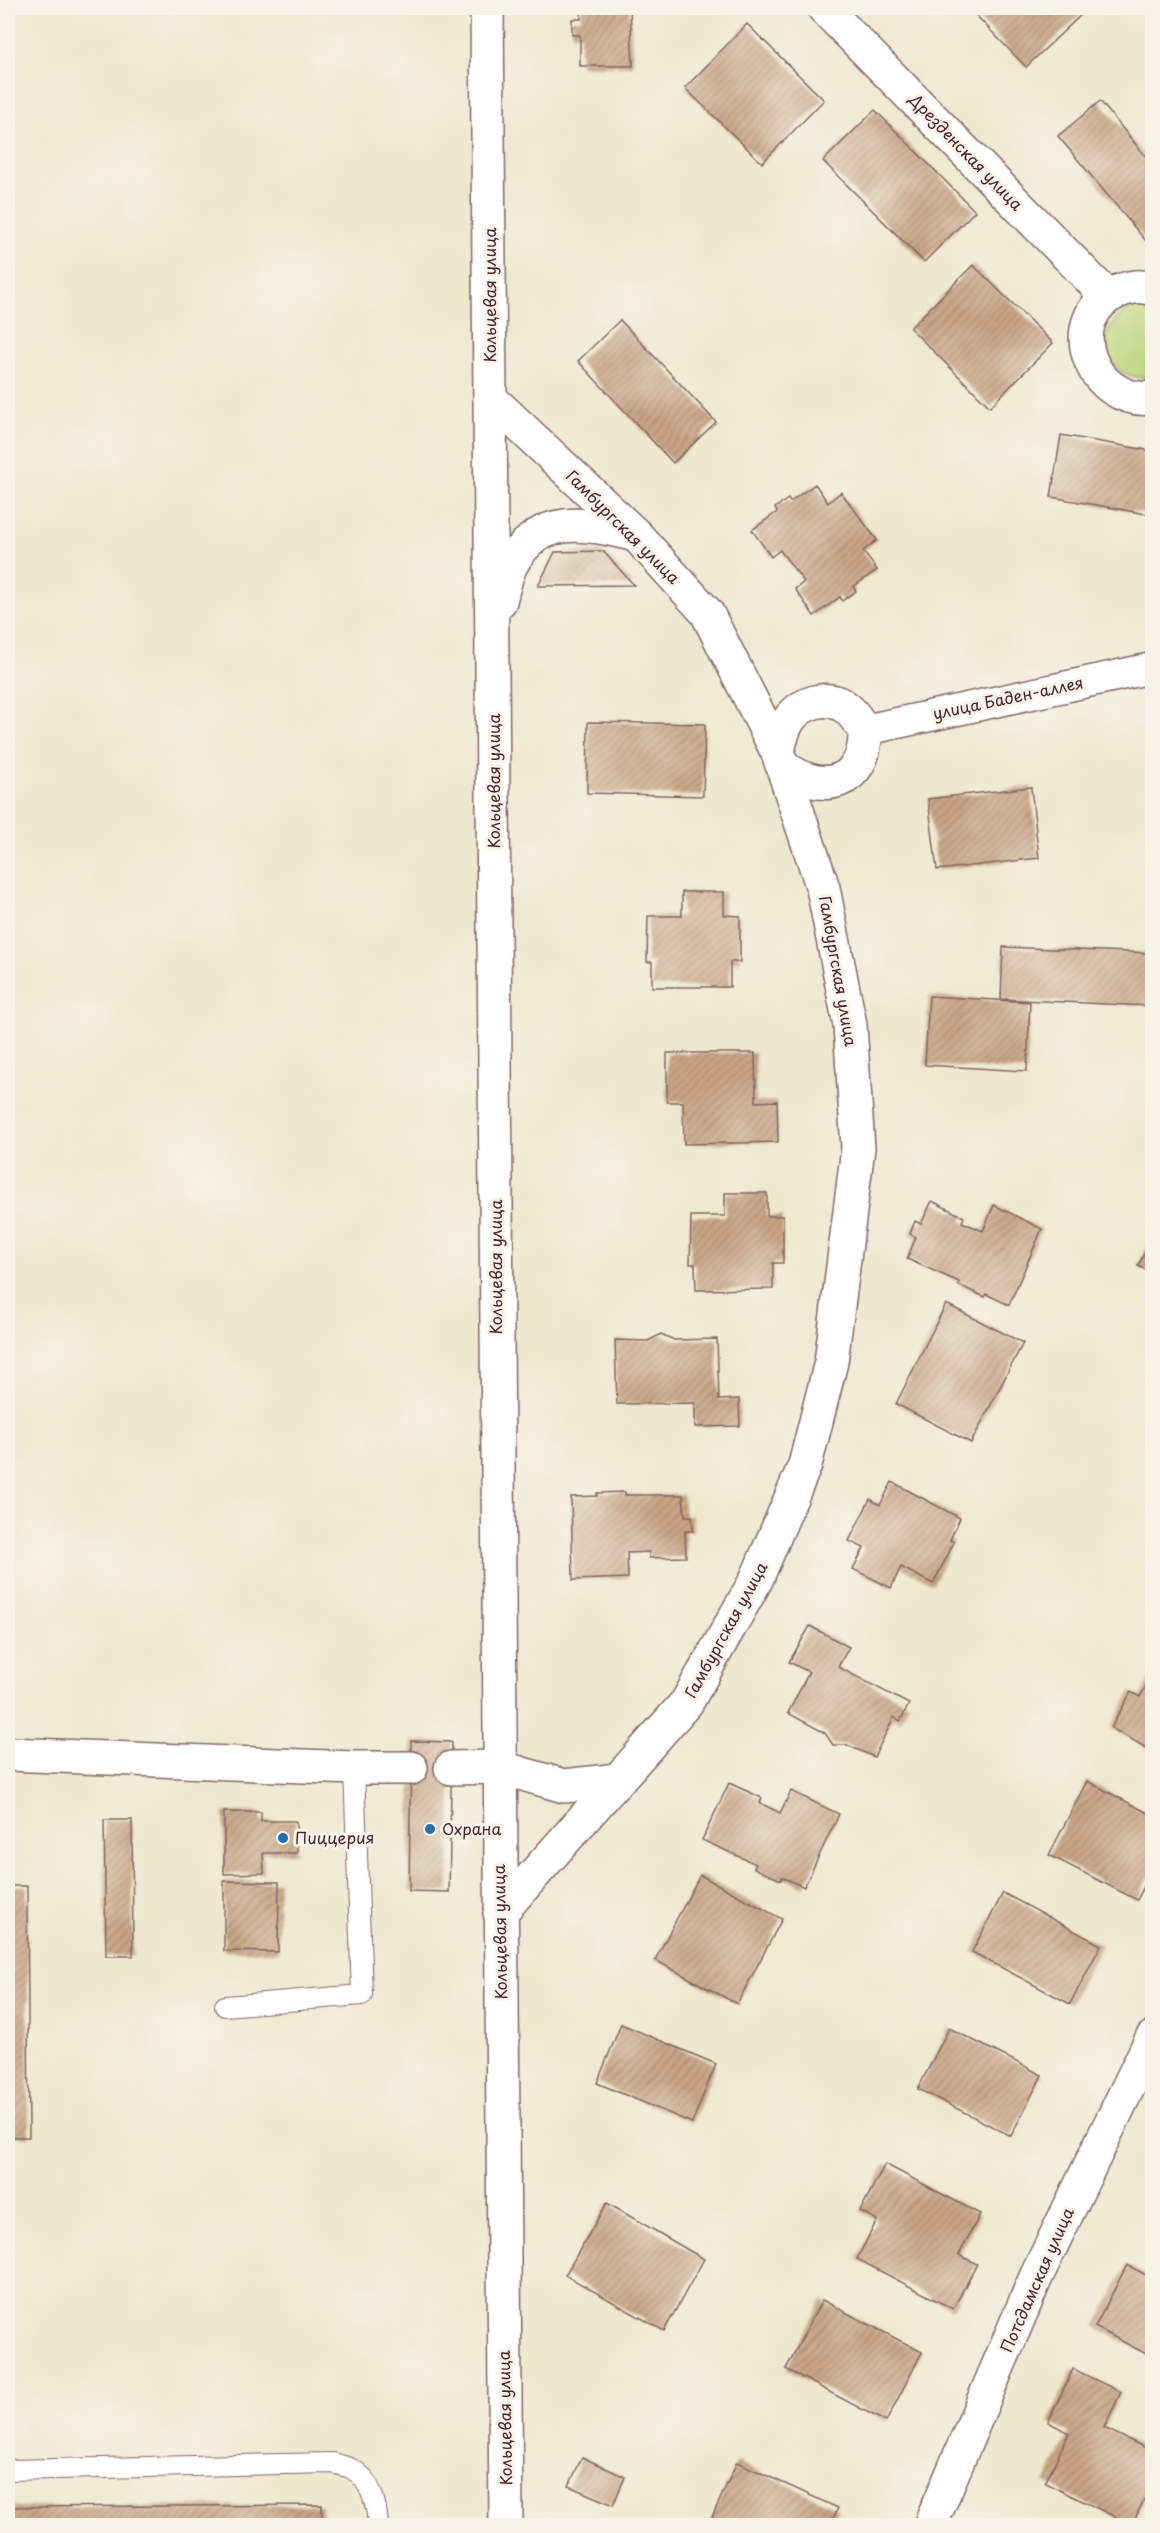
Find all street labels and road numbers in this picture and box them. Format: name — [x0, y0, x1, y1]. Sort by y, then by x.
street label: Дрезденская улица — [904, 87, 1029, 215]
street label: Кольцевая улица — [477, 227, 501, 363]
street label: Гамбургская улица — [561, 464, 686, 589]
street label: улица Баден-аллея — [930, 669, 1085, 725]
street label: Кольцевая улица — [481, 713, 505, 849]
street label: Гамбургская улица — [814, 894, 864, 1048]
street label: Кольцевая улица — [483, 1199, 507, 1335]
street label: Гамбургская улица — [678, 1557, 773, 1702]
street label: Кольцевая улица — [486, 1864, 512, 2000]
street label: Потсдамская улица — [993, 2203, 1079, 2356]
street label: Кольцевая улица — [491, 2350, 517, 2486]

